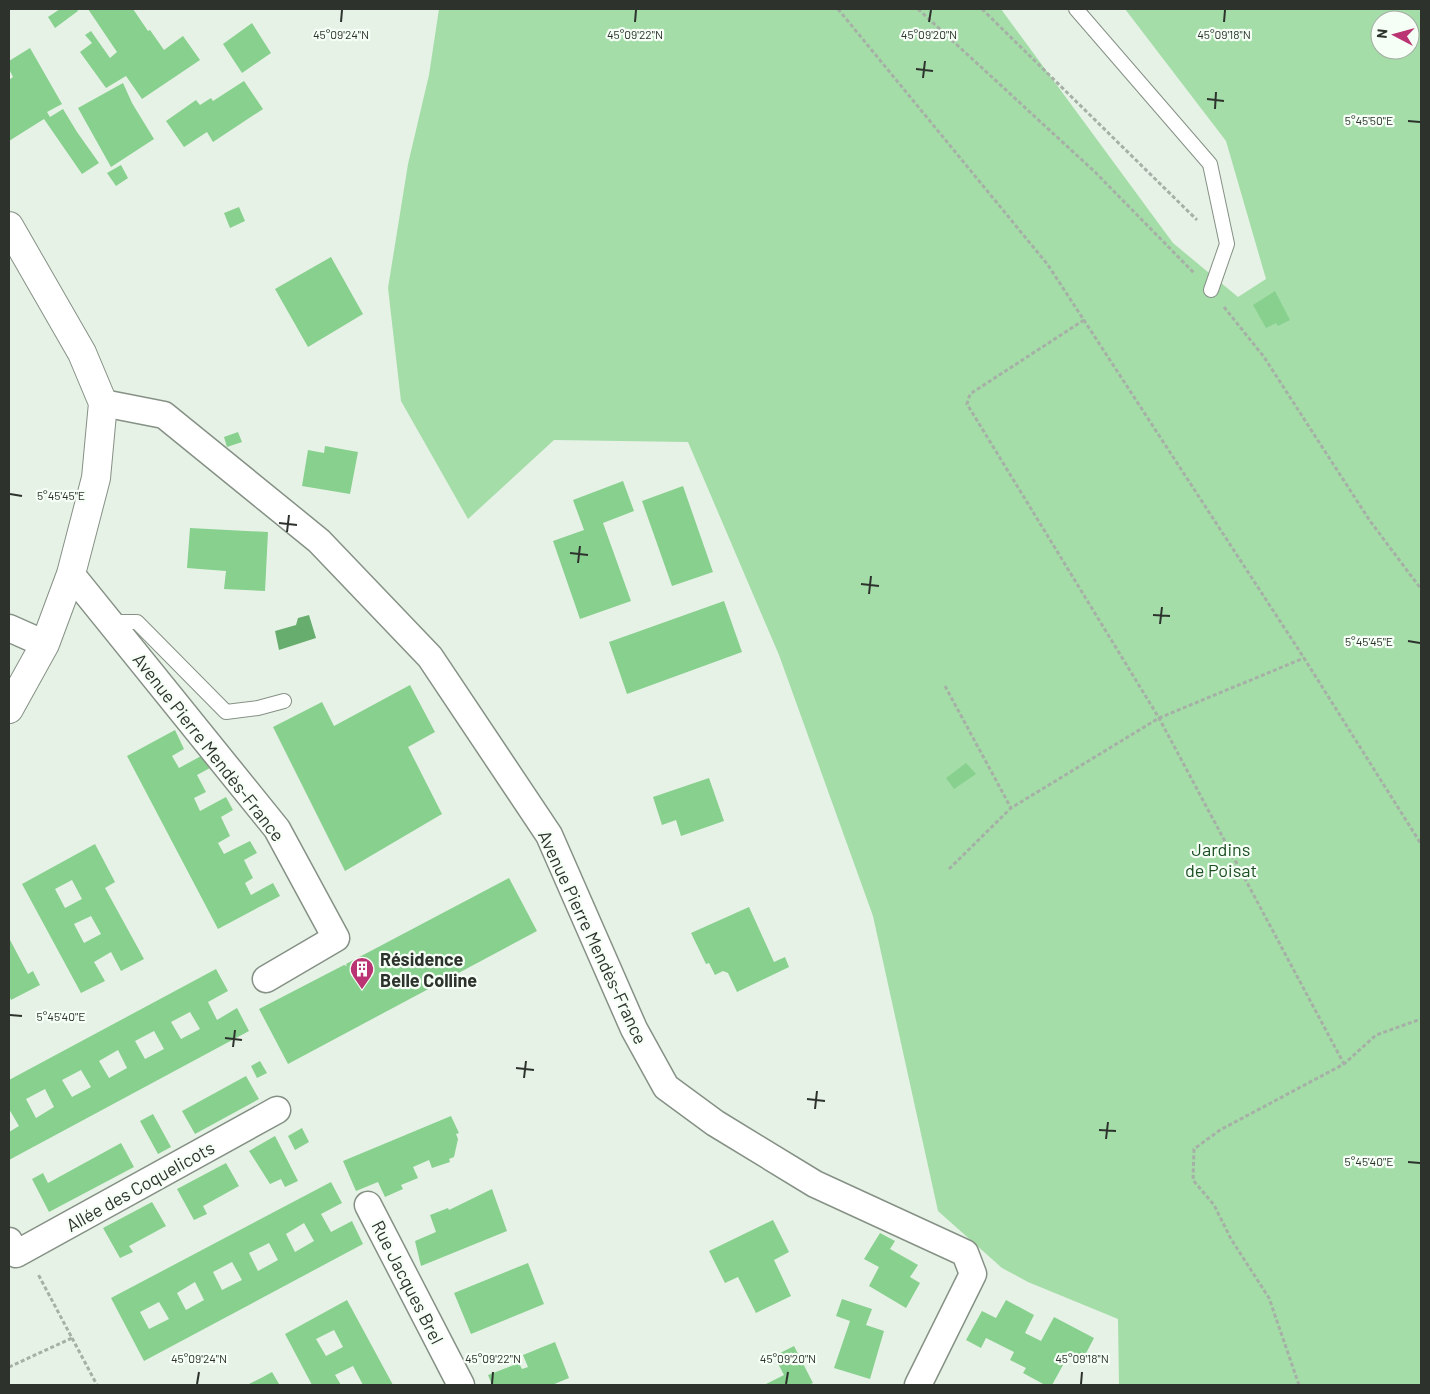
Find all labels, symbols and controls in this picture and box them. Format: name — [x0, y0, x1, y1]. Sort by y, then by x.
north arrow — [1370, 10, 1420, 60]
text: 45°09'24"N — [313, 27, 369, 41]
text: 45°09'22"N — [607, 27, 663, 41]
text: 45°09'20"N — [901, 27, 957, 41]
text: 45°09'18"N — [1197, 27, 1251, 41]
text: N — [1373, 28, 1391, 39]
text: 5°45'50"E — [1345, 113, 1393, 127]
text: 5°45'45"E — [37, 488, 85, 502]
text: 5°45'45"E — [1345, 634, 1393, 648]
street label: Avenue Pierre Mendès-France — [129, 648, 289, 846]
street label: Avenue Pierre Mendès-France — [534, 827, 652, 1047]
park label: Jardins de Poisat — [1185, 838, 1257, 881]
place label: Résidence Belle Colline — [380, 948, 477, 991]
building icon: Résidence Belle Colline — [349, 956, 375, 990]
text: 5°45'40"E — [37, 1009, 85, 1023]
street label: Allée des Coquelicots — [62, 1136, 218, 1236]
text: 5°45'40"E — [1345, 1154, 1393, 1168]
street label: Rue Jacques Brel — [367, 1217, 449, 1347]
text: 45°09'24"N — [171, 1351, 227, 1365]
text: 45°09'22"N — [465, 1351, 521, 1365]
text: 45°09'20"N — [760, 1351, 816, 1365]
text: 45°09'18"N — [1055, 1351, 1109, 1365]

